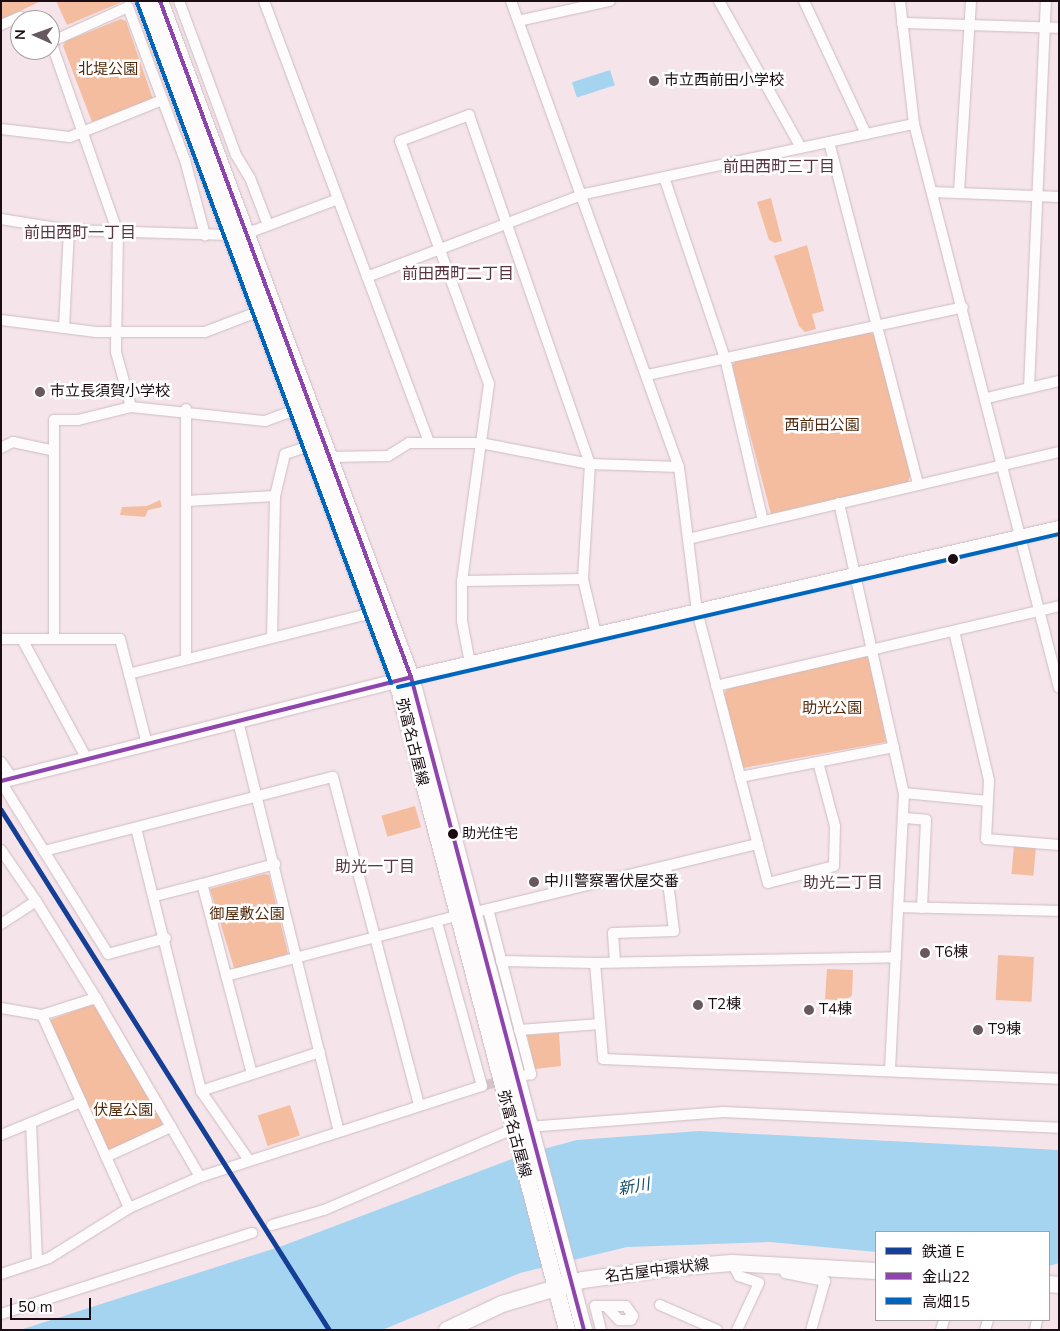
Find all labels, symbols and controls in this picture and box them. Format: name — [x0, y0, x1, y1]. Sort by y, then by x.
north arrow — [10, 10, 60, 60]
text: N — [11, 29, 30, 40]
park label: 北堤公園 — [78, 61, 138, 79]
place label: 市立西前田小学校 — [664, 72, 784, 90]
marker: 市立西前田小学校 — [648, 75, 660, 87]
district label: 前田西町三丁目 — [723, 157, 835, 177]
district label: 前田西町一丁目 — [24, 223, 136, 243]
district label: 前田西町二丁目 — [402, 264, 514, 284]
place label: 市立長須賀小学校 — [50, 383, 170, 401]
marker: 市立長須賀小学校 — [34, 386, 46, 398]
park label: 西前田公園 — [785, 417, 859, 435]
unlabelled marker — [948, 554, 958, 564]
street label: 弥富名古屋線 — [392, 696, 432, 788]
park label: 助光公園 — [802, 700, 862, 718]
place label: 助光住宅 — [462, 826, 518, 842]
marker: 助光住宅 — [448, 829, 458, 839]
district label: 助光一丁目 — [335, 857, 415, 877]
place label: 中川警察署伏屋交番 — [544, 873, 679, 891]
district label: 助光二丁目 — [803, 873, 883, 893]
marker: 中川警察署伏屋交番 — [528, 876, 540, 888]
park label: 御屋敷公園 — [210, 906, 284, 924]
place label: T6棟 — [935, 944, 968, 962]
marker: T6棟 — [919, 947, 931, 959]
place label: T2棟 — [708, 996, 741, 1014]
marker: T2棟 — [692, 999, 704, 1011]
place label: T4棟 — [819, 1001, 852, 1019]
marker: T4棟 — [803, 1004, 815, 1016]
place label: T9棟 — [988, 1021, 1021, 1039]
marker: T9棟 — [972, 1024, 984, 1036]
street label: 弥富名古屋線 — [494, 1088, 534, 1180]
park label: 伏屋公園 — [93, 1102, 153, 1120]
water label: 新川 — [617, 1175, 651, 1199]
legend — [875, 1231, 1050, 1321]
text: 鉄道 E — [922, 1242, 965, 1262]
street label: 名古屋中環状線 — [604, 1256, 710, 1286]
text: 金山22 — [922, 1267, 970, 1287]
scale bar — [12, 1288, 94, 1320]
text: 高畑15 — [922, 1292, 970, 1312]
text: 50 m — [18, 1297, 53, 1317]

